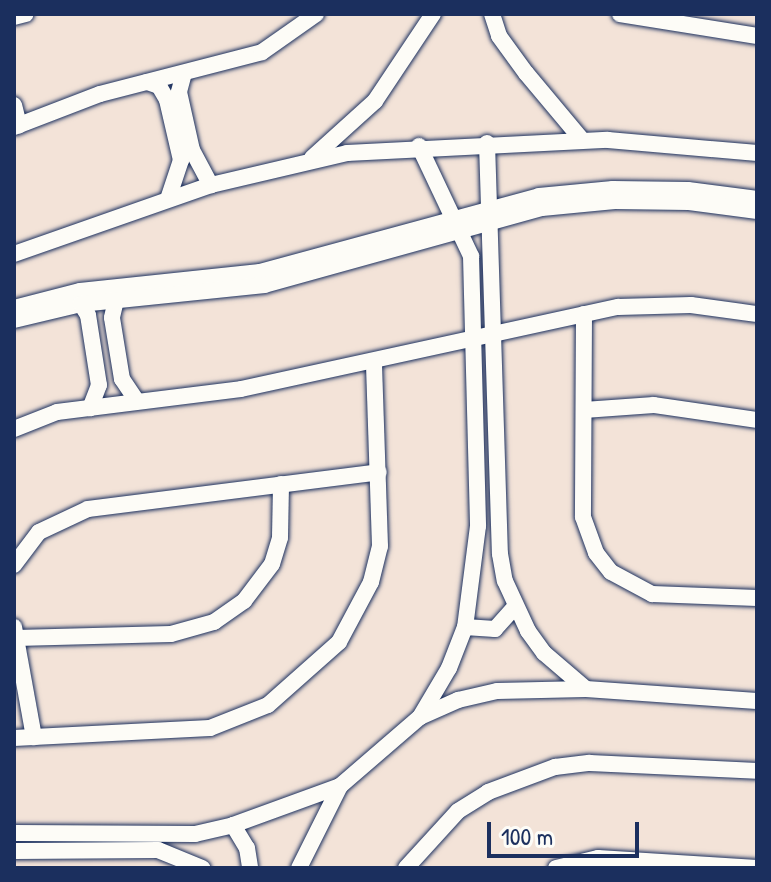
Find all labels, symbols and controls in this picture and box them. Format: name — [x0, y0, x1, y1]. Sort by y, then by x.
scale bar — [491, 806, 643, 856]
text: 100 m — [501, 820, 553, 852]

